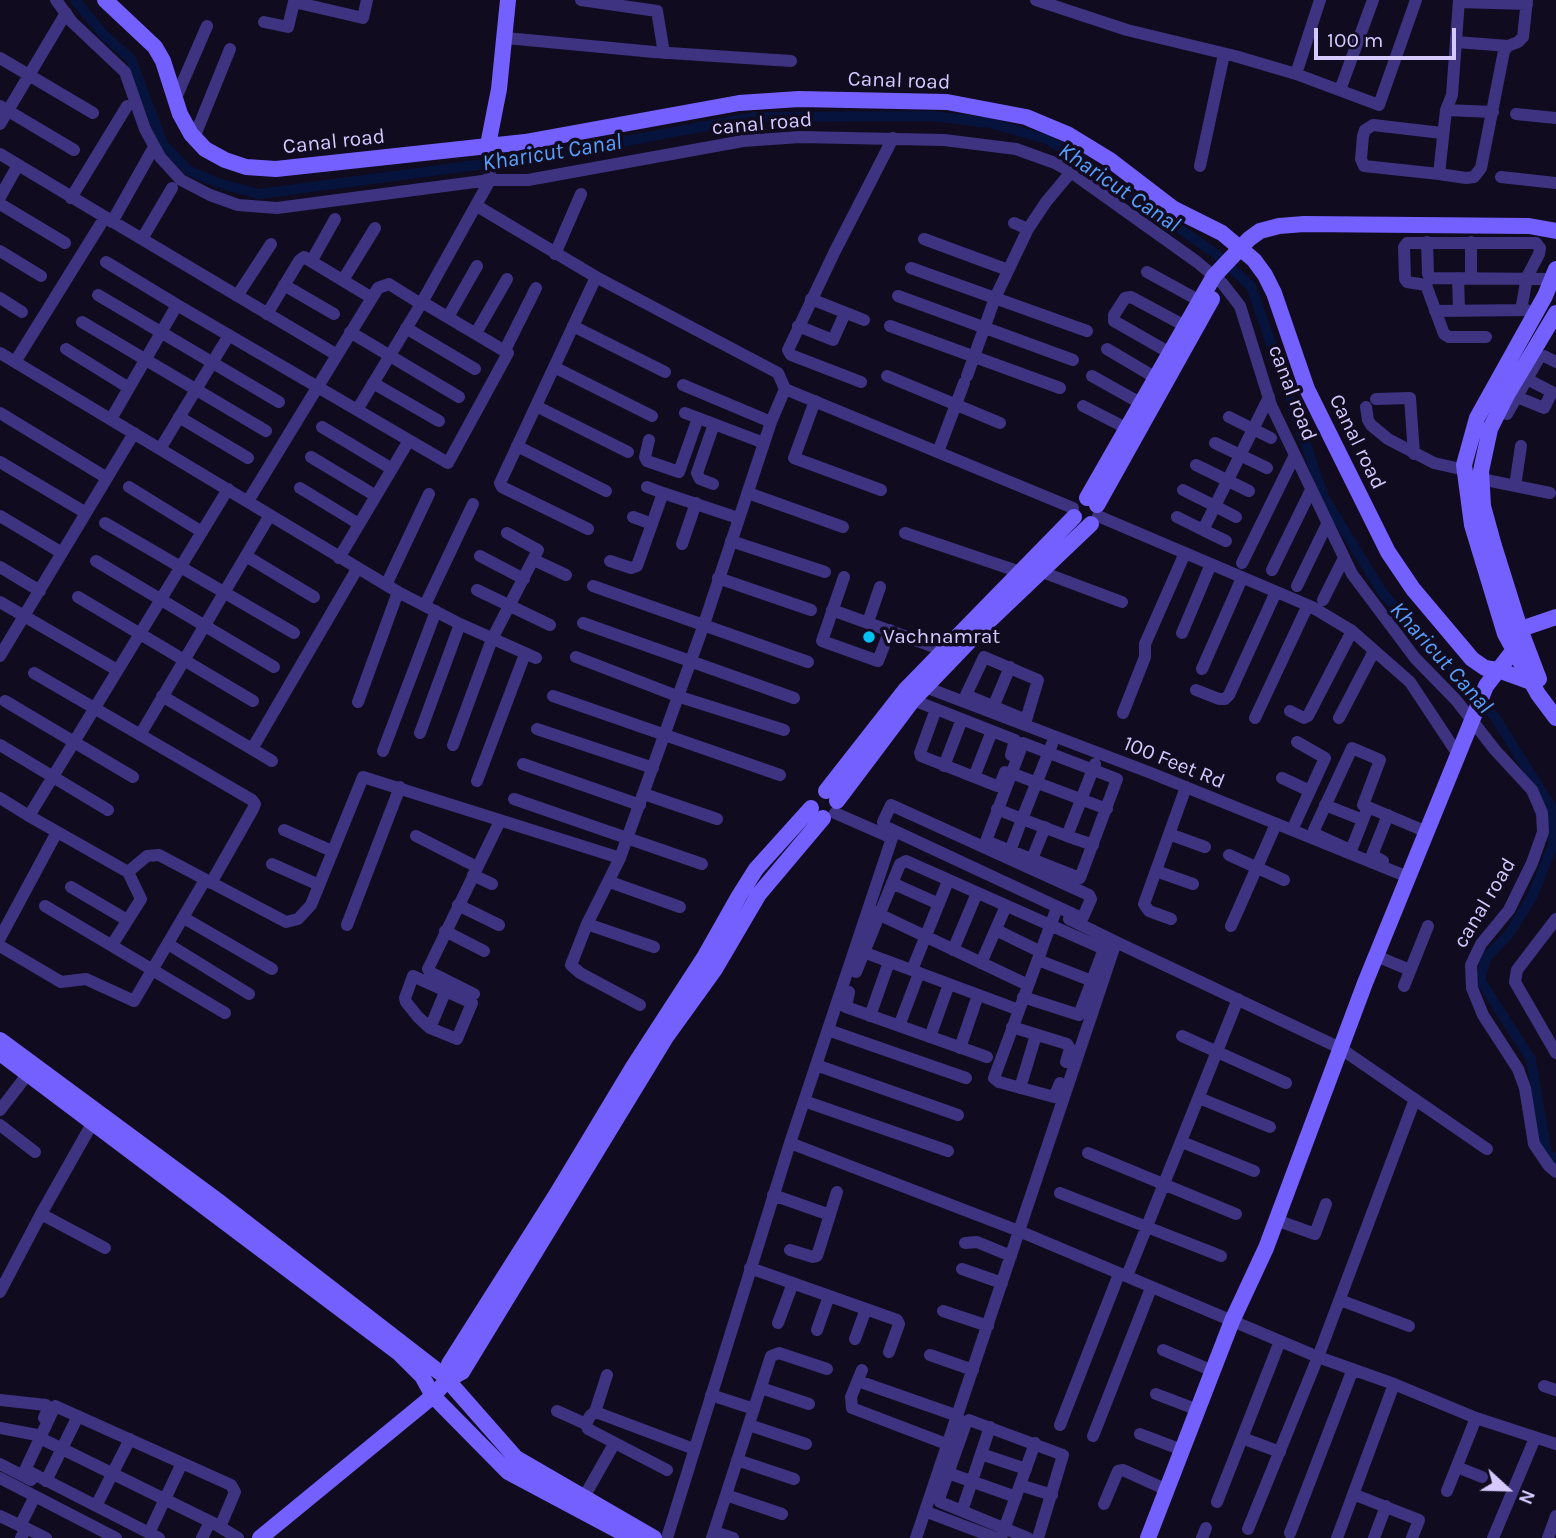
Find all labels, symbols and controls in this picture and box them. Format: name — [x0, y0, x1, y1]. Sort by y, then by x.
scale bar — [1318, 14, 1460, 58]
text: 100 m — [1327, 28, 1384, 52]
street label: Canal road — [847, 67, 951, 95]
street label: canal road — [711, 107, 813, 141]
street label: Canal road — [282, 124, 386, 160]
water label: Kharicut Canal — [480, 128, 624, 178]
water label: Kharicut Canal — [1053, 137, 1185, 239]
street label: canal road — [1262, 342, 1322, 444]
street label: Canal road — [1323, 390, 1391, 494]
water label: Kharicut Canal — [1384, 596, 1498, 720]
place label: Vachnamrat — [883, 624, 1000, 650]
marker: Vachnamrat — [861, 629, 877, 645]
street label: 100 Feet Rd — [1120, 731, 1228, 795]
street label: canal road — [1448, 853, 1522, 953]
north arrow — [1472, 1454, 1542, 1524]
text: N — [1514, 1486, 1539, 1507]

